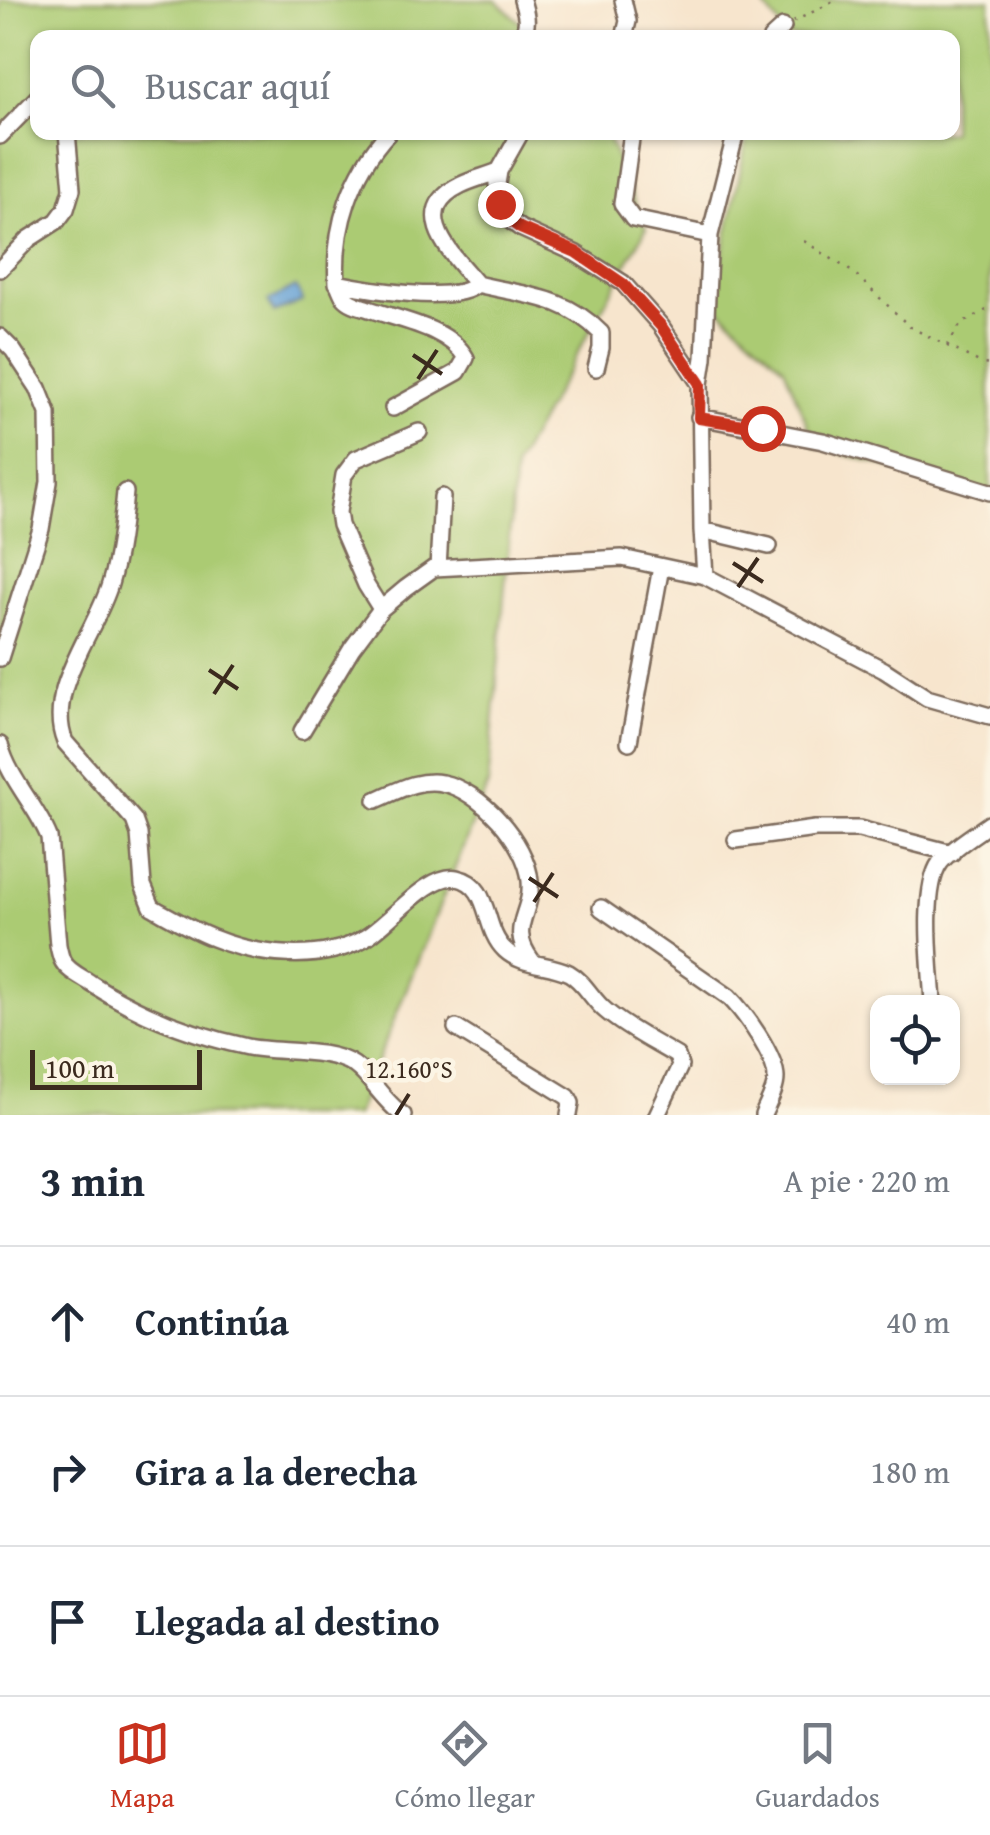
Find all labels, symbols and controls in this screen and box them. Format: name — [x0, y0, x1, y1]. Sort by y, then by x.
search box — [30, 30, 960, 140]
text: Buscar aquí — [145, 57, 330, 113]
icon: search — [65, 58, 120, 113]
route end — [478, 182, 524, 228]
route start — [740, 406, 786, 452]
map controls — [870, 995, 960, 1085]
button: locate — [870, 995, 960, 1085]
scale bar — [30, 1045, 202, 1090]
text: 100 m — [45, 1047, 114, 1088]
text: 12.160°S — [365, 1051, 453, 1087]
text: 3 min — [40, 1150, 145, 1211]
text: A pie · 220 m — [783, 1157, 950, 1204]
text: Continúa — [135, 1293, 289, 1349]
icon: ahead — [40, 1294, 95, 1349]
text: 40 m — [886, 1298, 950, 1345]
text: Gira a la derecha — [135, 1443, 417, 1499]
icon: right — [40, 1444, 95, 1499]
text: 180 m — [871, 1448, 950, 1495]
text: Llegada al destino — [135, 1593, 440, 1649]
icon: arrive — [40, 1594, 95, 1649]
tab: Mapa — [110, 1716, 175, 1817]
tab: Cómo llegar — [395, 1716, 535, 1817]
tab: Guardados — [755, 1716, 880, 1817]

